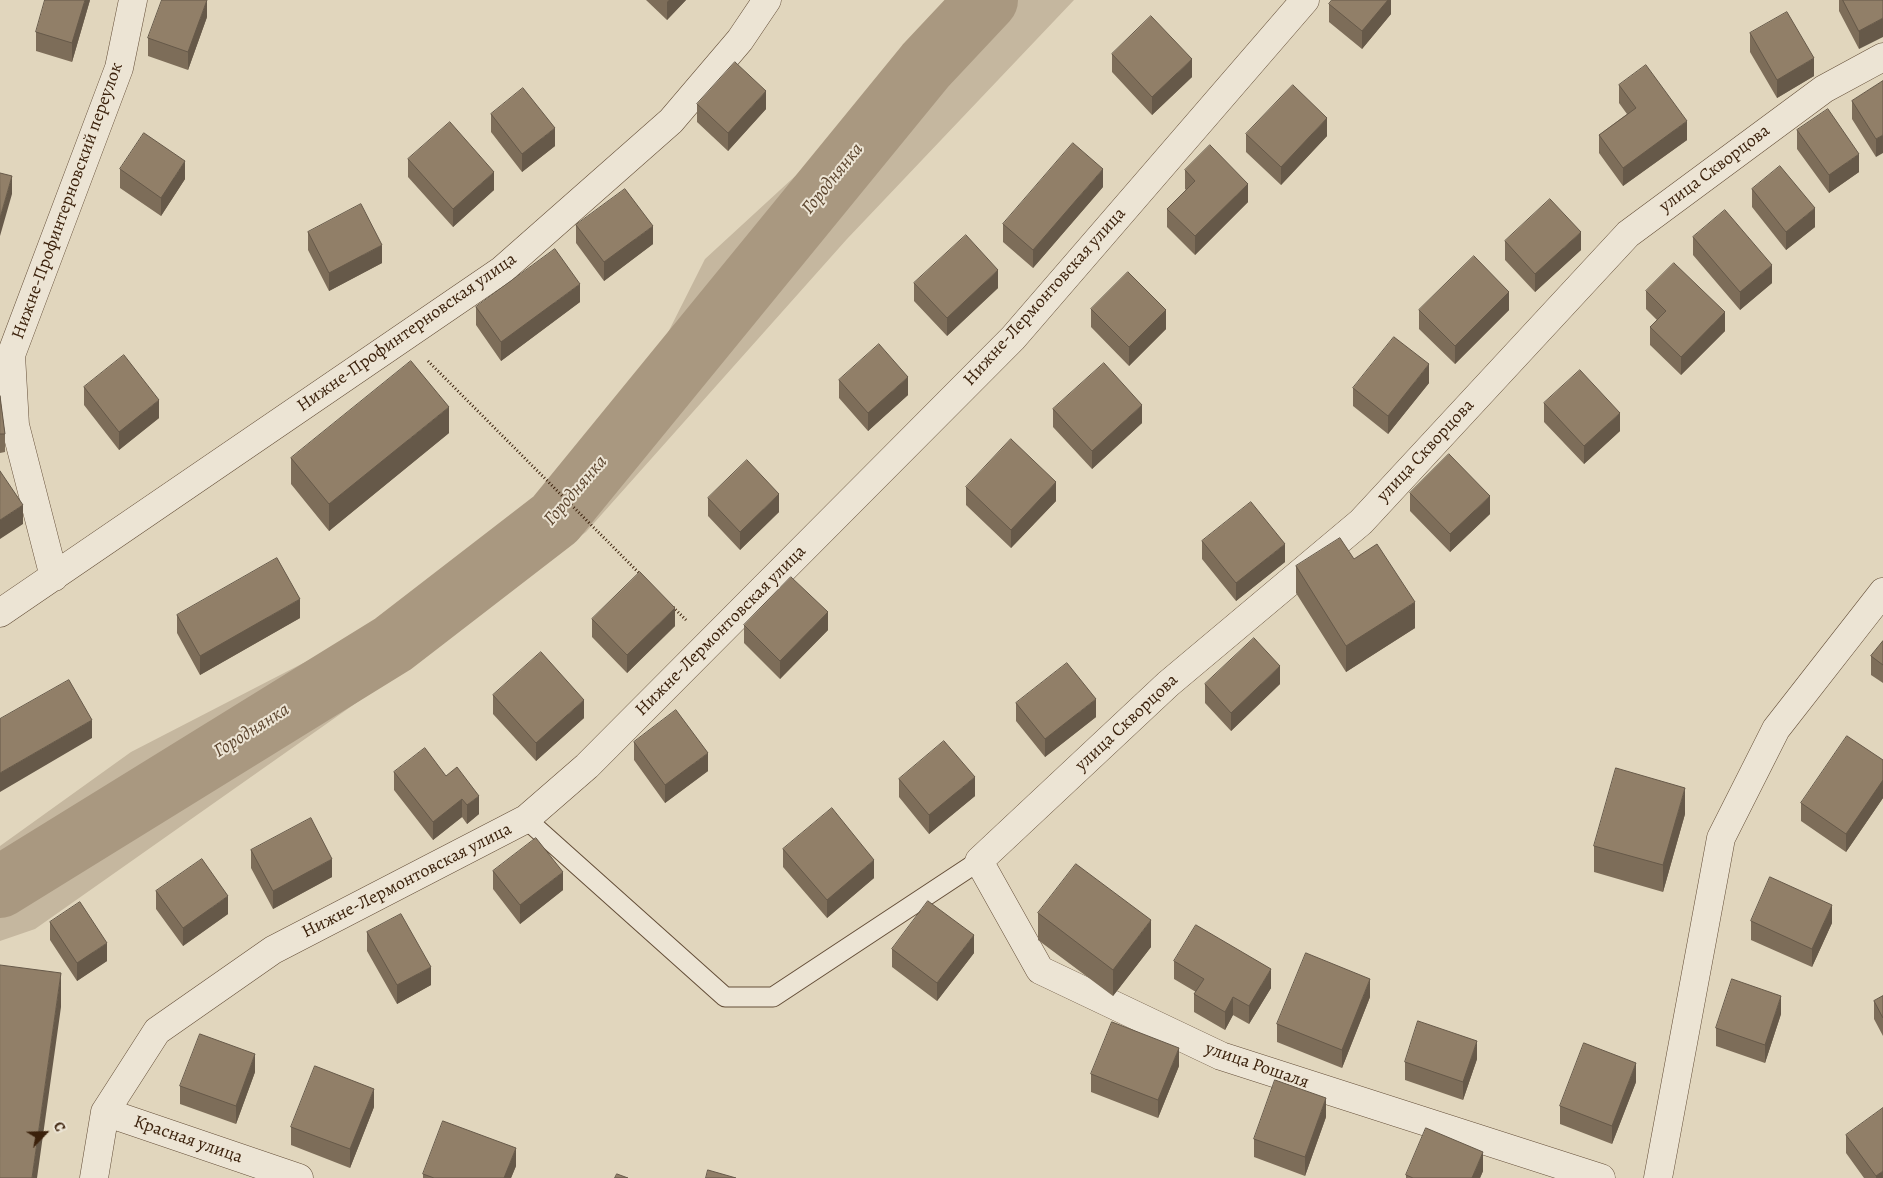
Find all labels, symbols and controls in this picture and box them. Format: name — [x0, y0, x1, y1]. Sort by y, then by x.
street label: Нижне-Профинтерновский переулок — [8, 60, 128, 342]
street label: улица Скворцова — [1655, 120, 1775, 218]
water label: Городнянка — [797, 139, 869, 219]
street label: Нижне-Лермонтовская улица — [959, 203, 1131, 391]
street label: Нижне-Профинтерновская улица — [293, 249, 521, 417]
street label: улица Скворцова — [1373, 395, 1479, 507]
water label: Городнянка — [539, 451, 613, 531]
street label: Нижне-Лермонтовская улица — [631, 541, 811, 721]
street label: улица Скворцова — [1071, 670, 1183, 776]
water label: Городнянка — [210, 699, 294, 763]
street label: Нижне-Лермонтовская улица — [298, 819, 516, 943]
street label: улица Рошаля — [1202, 1038, 1312, 1094]
north arrow — [20, 1108, 70, 1158]
street label: Красная улица — [131, 1111, 245, 1169]
text: С — [49, 1119, 70, 1134]

